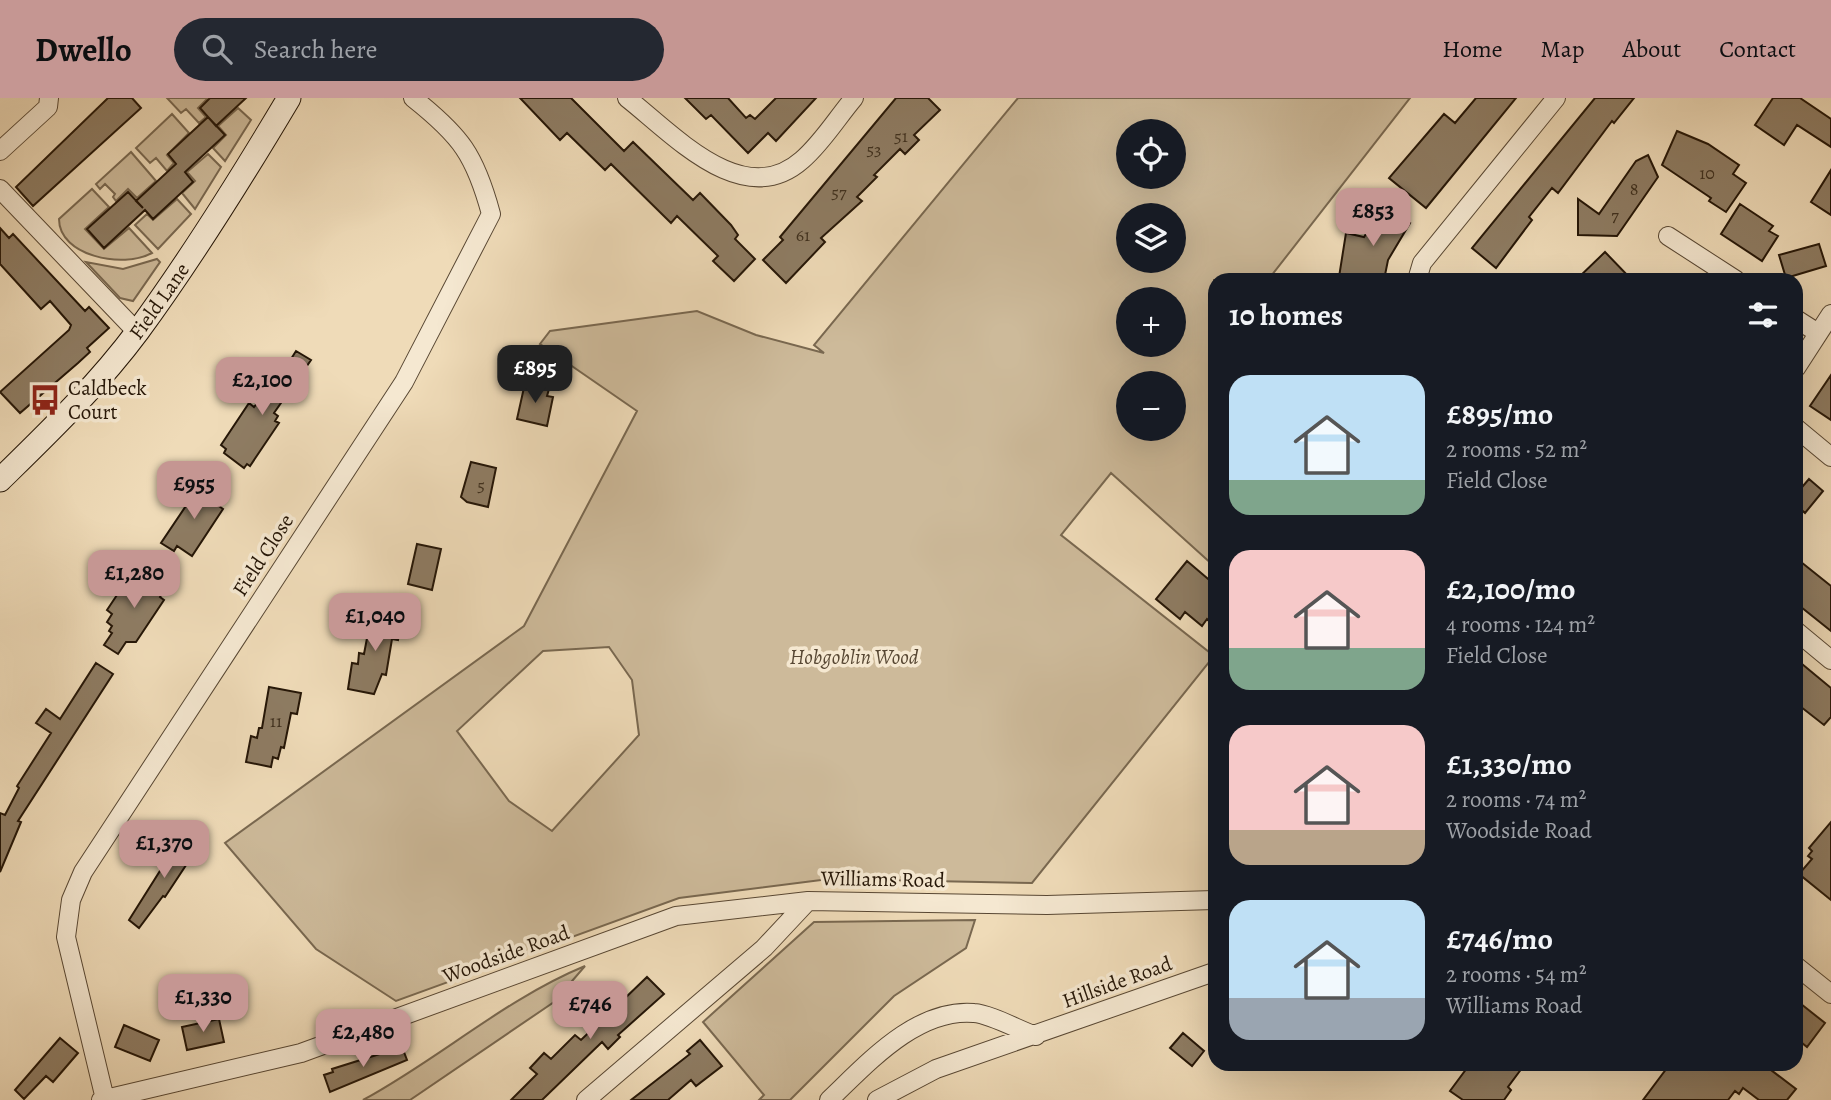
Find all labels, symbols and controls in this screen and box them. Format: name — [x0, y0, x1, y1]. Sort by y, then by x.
search box — [174, 18, 664, 81]
text: Dwello — [35, 27, 132, 72]
icon: search — [198, 30, 236, 68]
text: Search here — [254, 32, 377, 67]
text: Home — [1442, 33, 1503, 65]
text: Map — [1541, 33, 1585, 65]
text: About — [1623, 33, 1681, 65]
text: Contact — [1719, 33, 1796, 65]
map controls — [1116, 119, 1186, 441]
button: locate — [1116, 119, 1186, 189]
house number: 51 — [894, 124, 908, 148]
house number: 53 — [866, 137, 882, 161]
house number: 10 — [1699, 161, 1715, 185]
house number: 8 — [1630, 177, 1638, 201]
house number: 57 — [831, 180, 847, 204]
pin: £853 — [1332, 188, 1414, 248]
text: £853 — [1352, 195, 1394, 226]
button: layers — [1116, 203, 1186, 273]
house number: 7 — [1611, 203, 1619, 227]
house number: 61 — [796, 223, 810, 247]
street label: Field Lane — [123, 257, 196, 345]
button: + — [1116, 287, 1186, 357]
text: 10 homes — [1229, 295, 1343, 335]
icon: filters — [1744, 296, 1782, 334]
pin: £895 — [494, 345, 576, 405]
text: £895 — [513, 352, 557, 383]
pin: £2,100 — [205, 358, 319, 417]
text: £2,100 — [232, 364, 292, 395]
button: − — [1116, 371, 1186, 441]
place label: Caldbeck Court — [68, 374, 147, 426]
bus stop icon: Caldbeck Court — [28, 383, 62, 417]
text: £895/mo — [1446, 394, 1553, 434]
icon: home — [1285, 403, 1369, 487]
text: 2 rooms · 52 m² — [1446, 434, 1587, 465]
pin: £955 — [153, 462, 235, 521]
text: Field Close — [1446, 465, 1548, 496]
text: £955 — [173, 468, 215, 499]
house number: 5 — [477, 473, 485, 497]
street label: Field Close — [226, 508, 300, 602]
pin: £1,280 — [77, 550, 191, 610]
text: £1,280 — [104, 557, 164, 588]
text: £2,100/mo — [1446, 569, 1576, 609]
icon: home — [1285, 578, 1369, 662]
pin: £1,040 — [318, 594, 432, 653]
text: £1,040 — [345, 600, 405, 631]
text: 4 rooms · 124 m² — [1446, 609, 1595, 640]
text: Field Close — [1446, 640, 1548, 671]
park label: Hobgoblin Wood — [790, 643, 919, 671]
house number: 11 — [270, 709, 282, 733]
text: £1,330/mo — [1446, 744, 1572, 784]
icon: home — [1285, 753, 1369, 837]
text: 2 rooms · 74 m² — [1446, 784, 1586, 815]
text: Woodside Road — [1446, 815, 1592, 846]
pin: £1,370 — [107, 820, 221, 880]
text: £1,370 — [135, 827, 193, 858]
street label: Williams Road — [820, 864, 946, 894]
street label: Woodside Road — [438, 918, 574, 990]
text: £746/mo — [1446, 919, 1553, 959]
icon: home — [1285, 928, 1369, 1012]
street label: Hillside Road — [1058, 949, 1176, 1015]
text: 2 rooms · 54 m² — [1446, 959, 1587, 990]
pin: £1,330 — [146, 974, 260, 1034]
text: £1,330 — [174, 981, 232, 1012]
pin: £746 — [549, 982, 631, 1041]
text: £746 — [568, 988, 612, 1019]
text: Williams Road — [1446, 990, 1582, 1021]
pin: £2,480 — [306, 1010, 420, 1069]
text: £2,480 — [332, 1016, 394, 1047]

